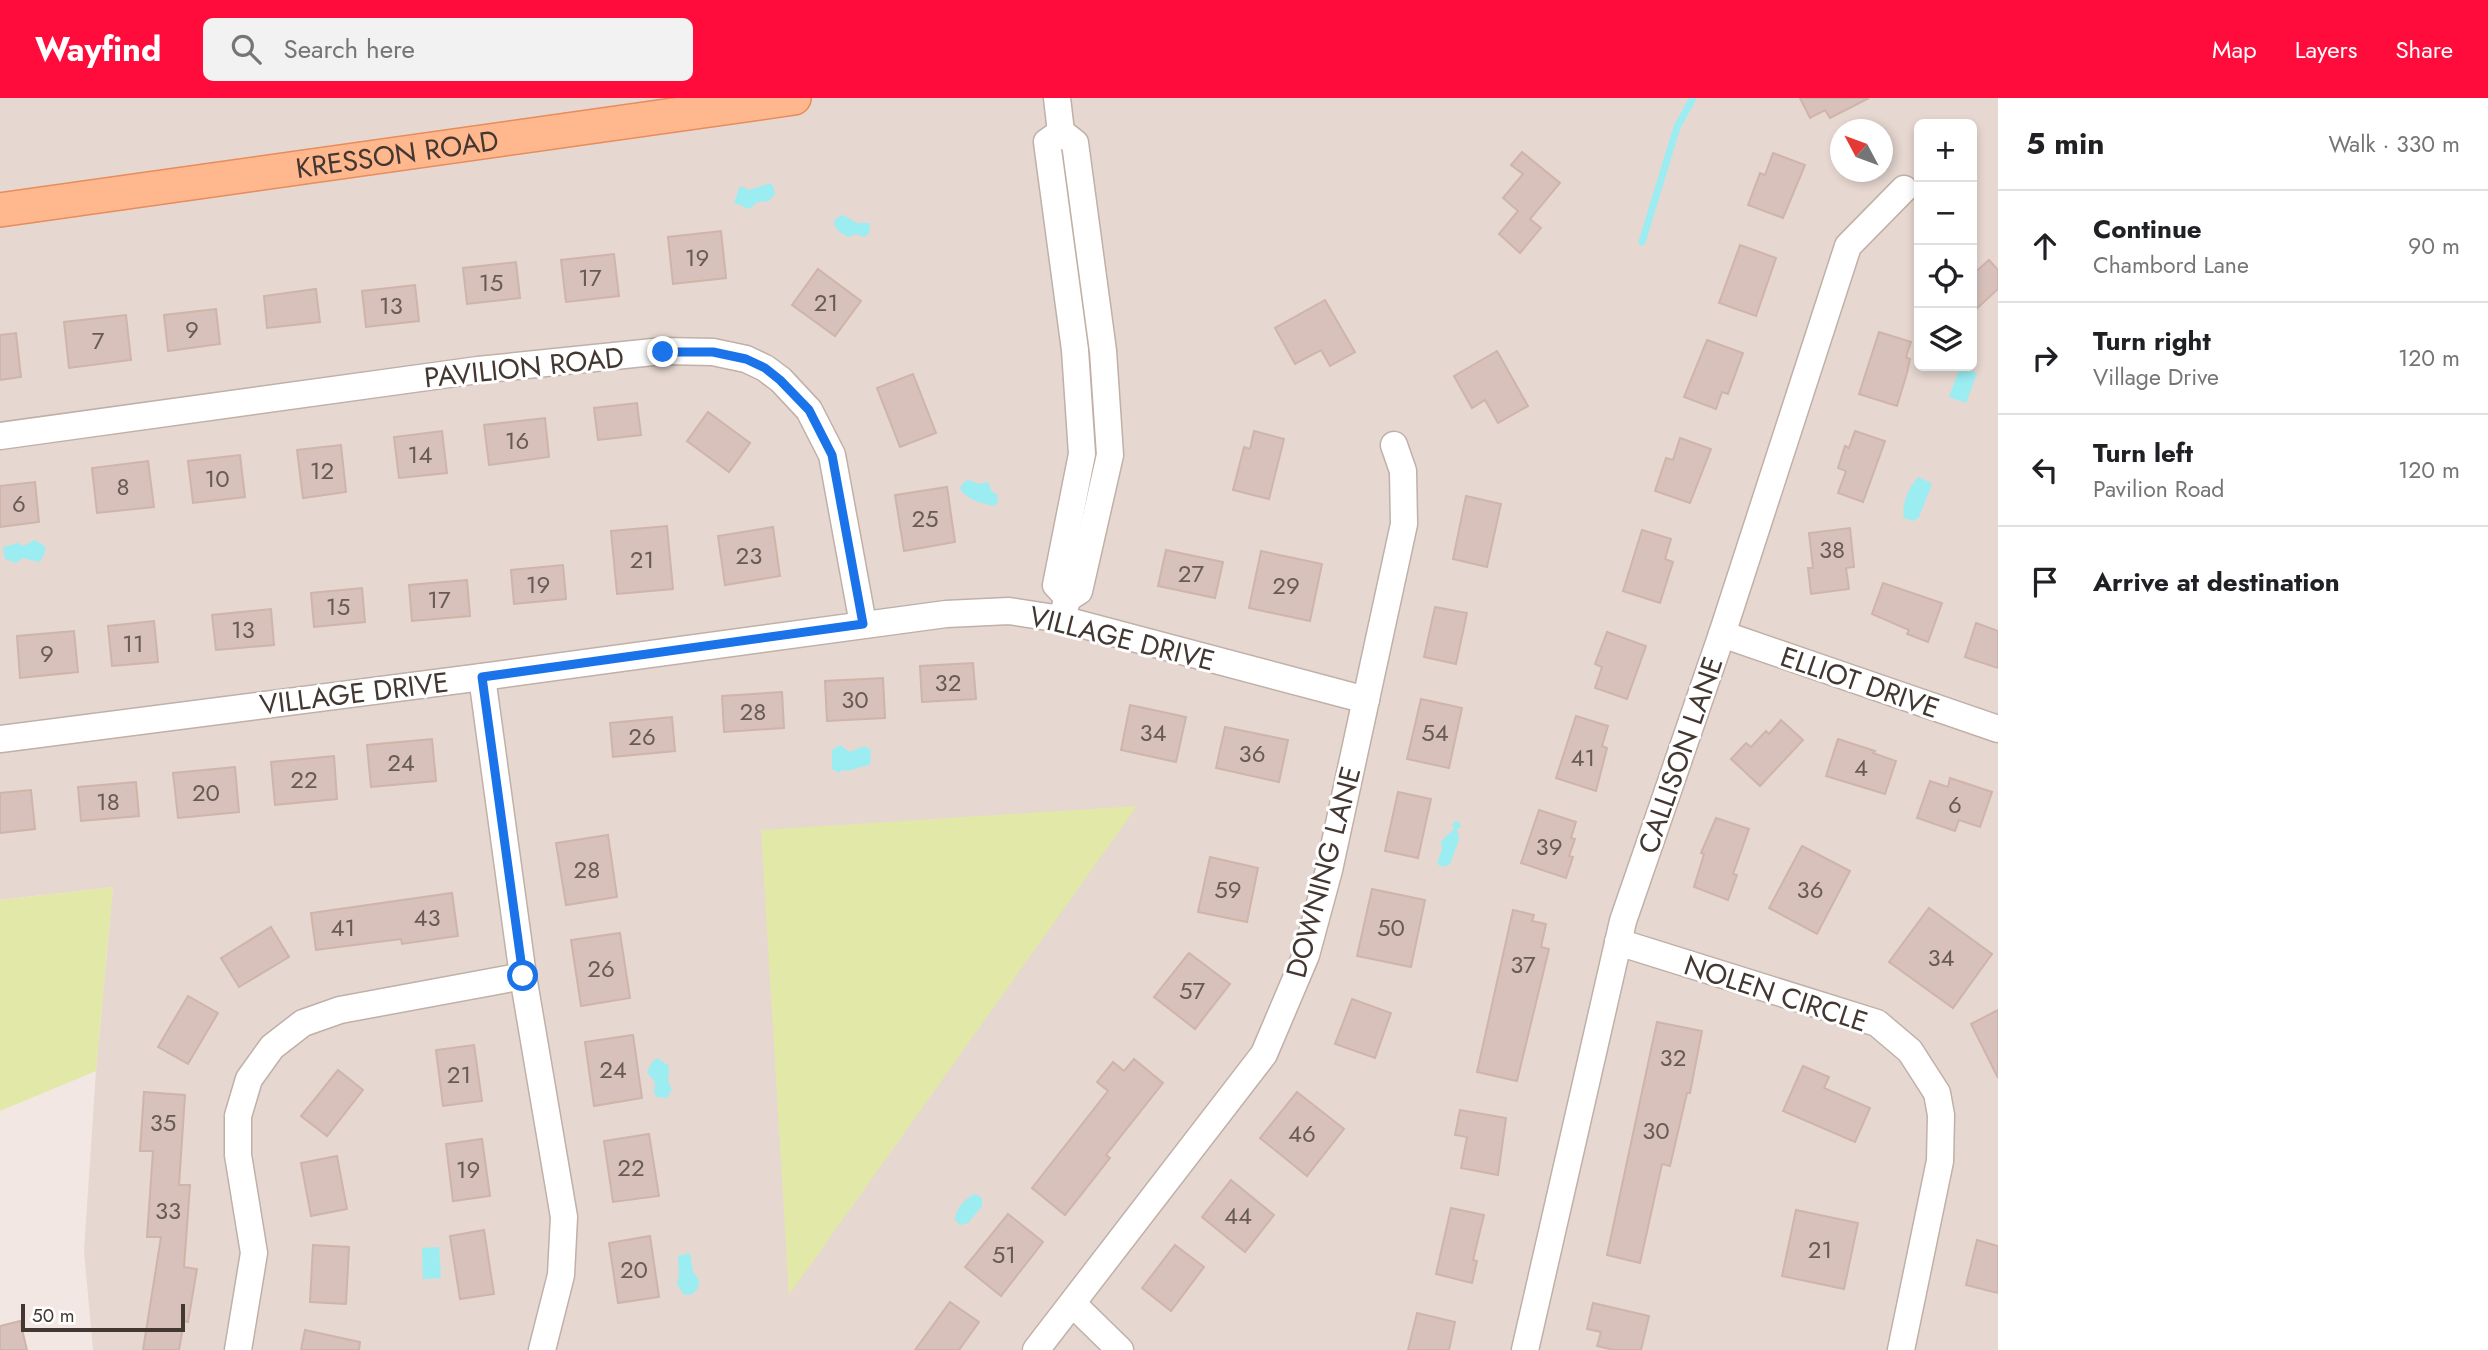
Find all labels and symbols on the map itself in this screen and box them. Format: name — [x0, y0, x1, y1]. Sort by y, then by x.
north arrow — [1830, 119, 1893, 182]
street label: KRESSON ROAD — [293, 120, 501, 189]
house number: 19 — [685, 240, 709, 275]
house number: 17 — [578, 260, 602, 295]
house number: 15 — [479, 265, 503, 300]
house number: 21 — [814, 285, 838, 320]
house number: 13 — [379, 288, 403, 323]
house number: 9 — [185, 312, 199, 347]
house number: 7 — [92, 323, 105, 358]
route end — [647, 336, 678, 367]
street label: PAVILION ROAD — [422, 337, 626, 398]
house number: 16 — [505, 423, 529, 458]
house number: 14 — [408, 437, 432, 472]
house number: 12 — [310, 453, 334, 488]
house number: 10 — [204, 461, 230, 496]
house number: 8 — [116, 469, 130, 504]
house number: 6 — [12, 486, 26, 521]
house number: 25 — [911, 501, 939, 536]
house number: 38 — [1819, 532, 1845, 567]
house number: 23 — [736, 538, 762, 573]
house number: 21 — [630, 542, 654, 577]
house number: 27 — [1178, 556, 1205, 591]
house number: 19 — [526, 567, 550, 602]
house number: 29 — [1272, 568, 1300, 603]
house number: 17 — [427, 582, 451, 617]
house number: 15 — [326, 589, 350, 624]
street label: VILLAGE DRIVE — [1025, 596, 1219, 681]
house number: 13 — [231, 612, 255, 647]
house number: 11 — [122, 626, 144, 661]
house number: 9 — [40, 636, 54, 671]
street label: ELLIOT DRIVE — [1775, 636, 1945, 729]
street label: CALLISON LANE — [1628, 651, 1733, 859]
street label: VILLAGE DRIVE — [257, 662, 451, 725]
house number: 32 — [935, 665, 961, 700]
house number: 30 — [841, 682, 869, 717]
house number: 28 — [740, 694, 766, 729]
house number: 34 — [1139, 715, 1167, 750]
house number: 54 — [1421, 715, 1449, 750]
house number: 26 — [628, 719, 656, 754]
house number: 36 — [1239, 736, 1265, 771]
house number: 41 — [1571, 740, 1595, 775]
house number: 24 — [387, 745, 415, 780]
house number: 4 — [1854, 750, 1868, 785]
house number: 22 — [290, 762, 318, 797]
street label: DOWNING LANE — [1276, 762, 1371, 982]
house number: 20 — [192, 775, 220, 810]
house number: 18 — [96, 784, 120, 819]
house number: 6 — [1948, 787, 1962, 822]
house number: 39 — [1536, 829, 1562, 864]
house number: 28 — [574, 852, 600, 887]
house number: 59 — [1214, 872, 1242, 907]
house number: 36 — [1797, 872, 1823, 907]
house number: 43 — [413, 900, 441, 935]
house number: 41 — [331, 910, 355, 945]
house number: 50 — [1377, 910, 1405, 945]
house number: 34 — [1927, 940, 1955, 975]
street label: NOLEN CIRCLE — [1679, 944, 1873, 1042]
house number: 37 — [1510, 947, 1536, 982]
house number: 26 — [587, 951, 615, 986]
route start — [507, 960, 538, 991]
house number: 57 — [1179, 973, 1205, 1008]
house number: 32 — [1660, 1040, 1686, 1075]
house number: 24 — [599, 1052, 627, 1087]
house number: 21 — [447, 1057, 471, 1092]
house number: 35 — [150, 1105, 176, 1140]
house number: 30 — [1642, 1113, 1670, 1148]
house number: 46 — [1288, 1116, 1316, 1151]
house number: 22 — [617, 1150, 645, 1185]
house number: 19 — [456, 1152, 480, 1187]
house number: 33 — [155, 1193, 181, 1228]
house number: 44 — [1224, 1198, 1252, 1233]
house number: 21 — [1808, 1232, 1832, 1267]
house number: 51 — [992, 1237, 1016, 1272]
house number: 20 — [620, 1252, 648, 1287]
scale bar — [21, 1301, 186, 1333]

